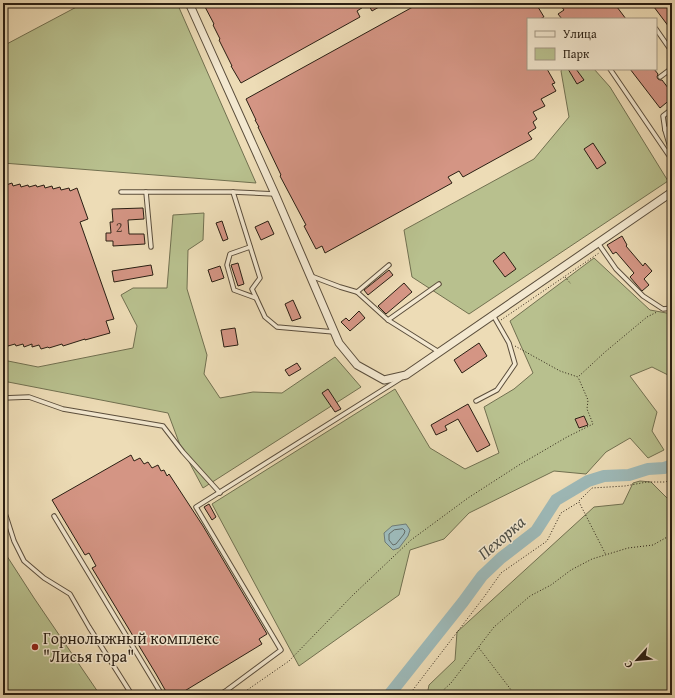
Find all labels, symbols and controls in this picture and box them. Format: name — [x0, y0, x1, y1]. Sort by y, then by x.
legend — [527, 18, 657, 70]
text: Улица — [563, 25, 597, 42]
text: Парк — [563, 45, 590, 62]
house number: 2 — [116, 217, 122, 237]
water label: Пехорка — [472, 509, 530, 565]
place label: Горнолыжный комплекс "Лисья гора" — [43, 626, 219, 668]
north arrow — [617, 640, 657, 680]
marker: Горнолыжный комплекс "Лисья гора" — [30, 642, 40, 652]
text: С — [620, 658, 637, 671]

